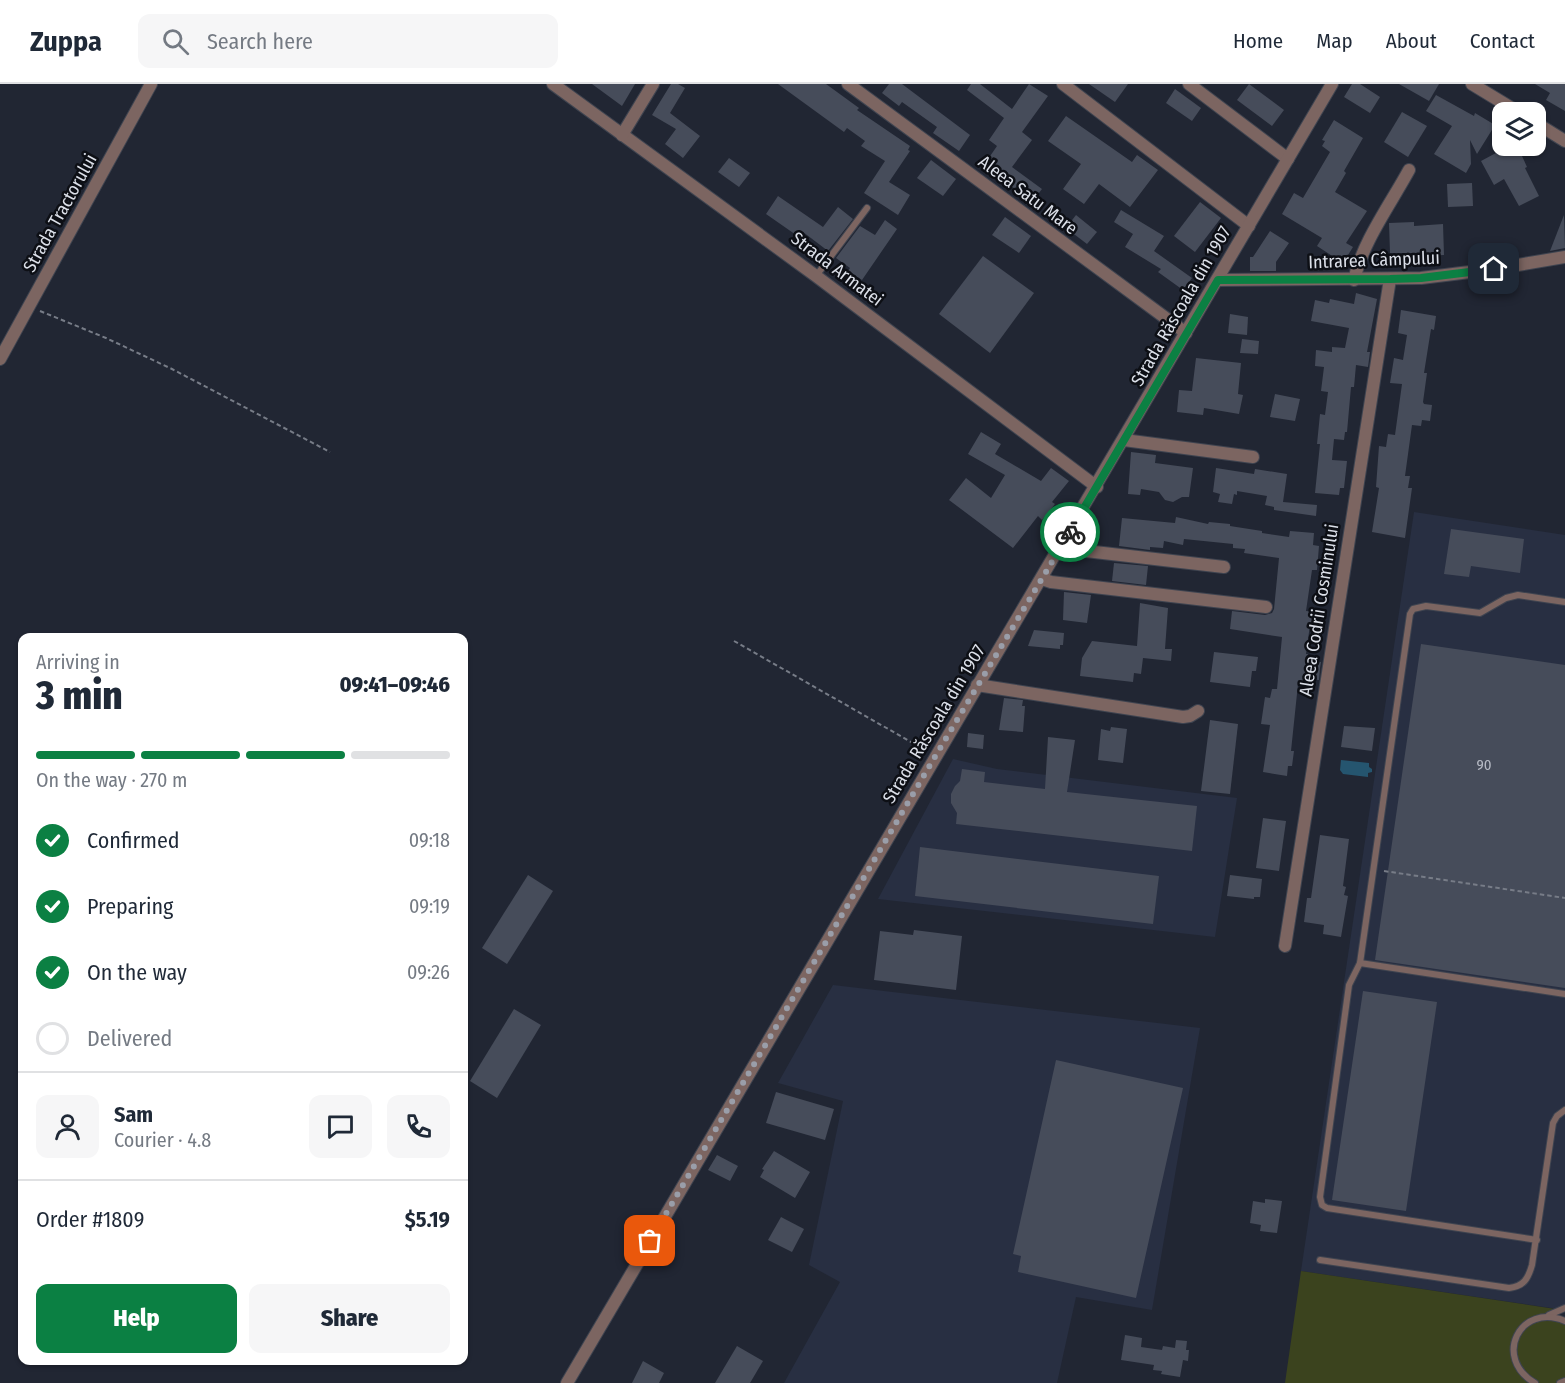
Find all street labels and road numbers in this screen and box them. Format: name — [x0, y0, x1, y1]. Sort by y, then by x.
street label: Strada Tractorului — [18, 150, 102, 276]
street label: Aleea Satu Mare — [974, 151, 1082, 239]
street label: Strada Răscoala din 1907 — [1126, 222, 1236, 390]
street label: Strada Armatei — [787, 227, 887, 311]
street label: Intrarea Câmpului — [1308, 247, 1440, 273]
street label: Aleea Codrii Cosminului — [1295, 522, 1343, 698]
street label: Strada Răscoala din 1907 — [878, 641, 990, 807]

